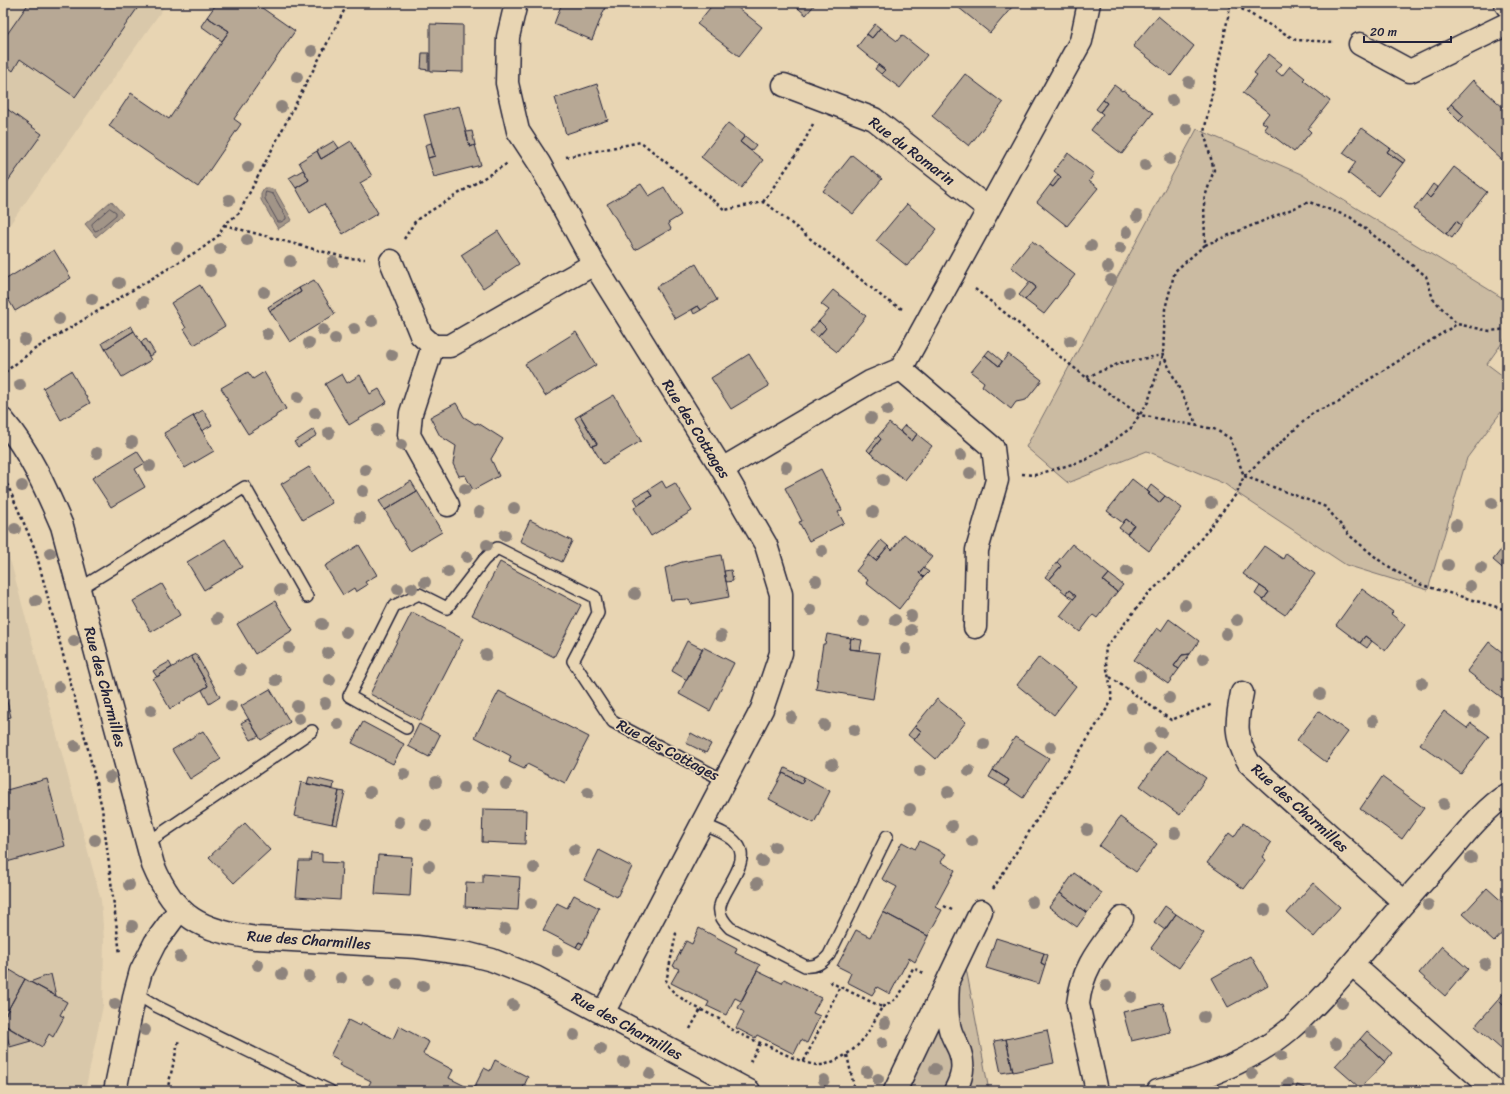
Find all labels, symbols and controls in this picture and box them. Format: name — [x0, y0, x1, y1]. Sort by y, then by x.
scale bar — [1364, 18, 1451, 44]
text: 20 m — [1370, 21, 1397, 43]
street label: Rue du Romarin — [863, 110, 961, 192]
street label: Rue des Cottages — [655, 374, 737, 484]
street label: Rue des Charmilles — [76, 624, 134, 750]
street label: Rue des Cottages — [612, 712, 724, 788]
street label: Rue des Charmilles — [1245, 757, 1355, 859]
street label: Rue des Charmilles — [246, 923, 372, 957]
street label: Rue des Charmilles — [566, 985, 688, 1067]

